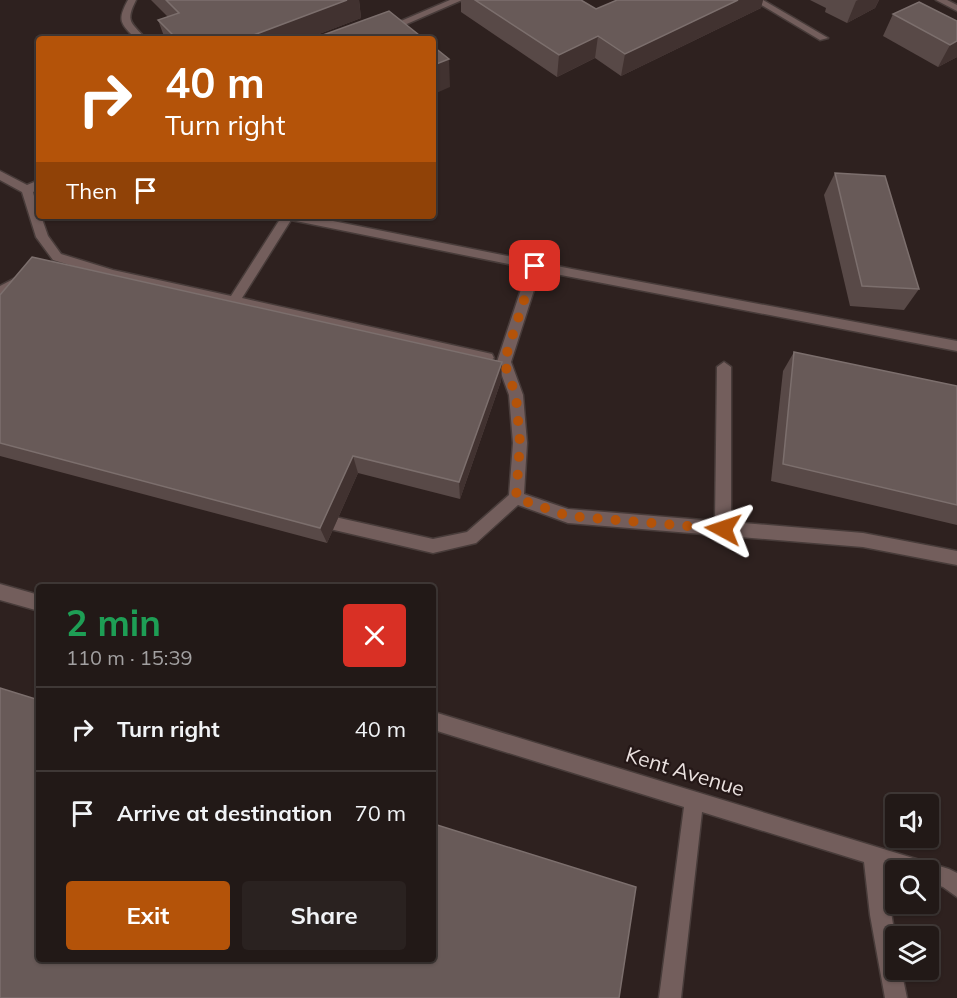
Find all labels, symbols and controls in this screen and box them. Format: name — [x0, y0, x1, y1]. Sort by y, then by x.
text: 40 m — [165, 56, 265, 109]
icon: right — [66, 60, 144, 138]
text: Turn right — [165, 108, 285, 142]
icon: arrive — [129, 174, 162, 207]
text: Then — [66, 177, 117, 205]
pin — [509, 240, 560, 291]
icon: arrive — [518, 249, 551, 282]
position arrow — [691, 497, 755, 561]
text: 2 min — [66, 600, 161, 645]
button: close — [343, 604, 406, 667]
text: 110 m · 15:39 — [66, 645, 192, 670]
icon: right — [66, 713, 99, 746]
text: Turn right — [117, 715, 220, 743]
text: 40 m — [355, 715, 406, 743]
street label: Kent Avenue — [623, 741, 748, 801]
map controls — [885, 794, 939, 980]
button: sound — [885, 794, 939, 848]
icon: arrive — [66, 797, 99, 830]
text: Arrive at destination — [117, 799, 332, 827]
text: 70 m — [355, 799, 406, 827]
button: search — [885, 860, 939, 914]
button: Exit — [66, 881, 230, 950]
button: Share — [242, 881, 406, 950]
button: layers — [885, 926, 939, 980]

